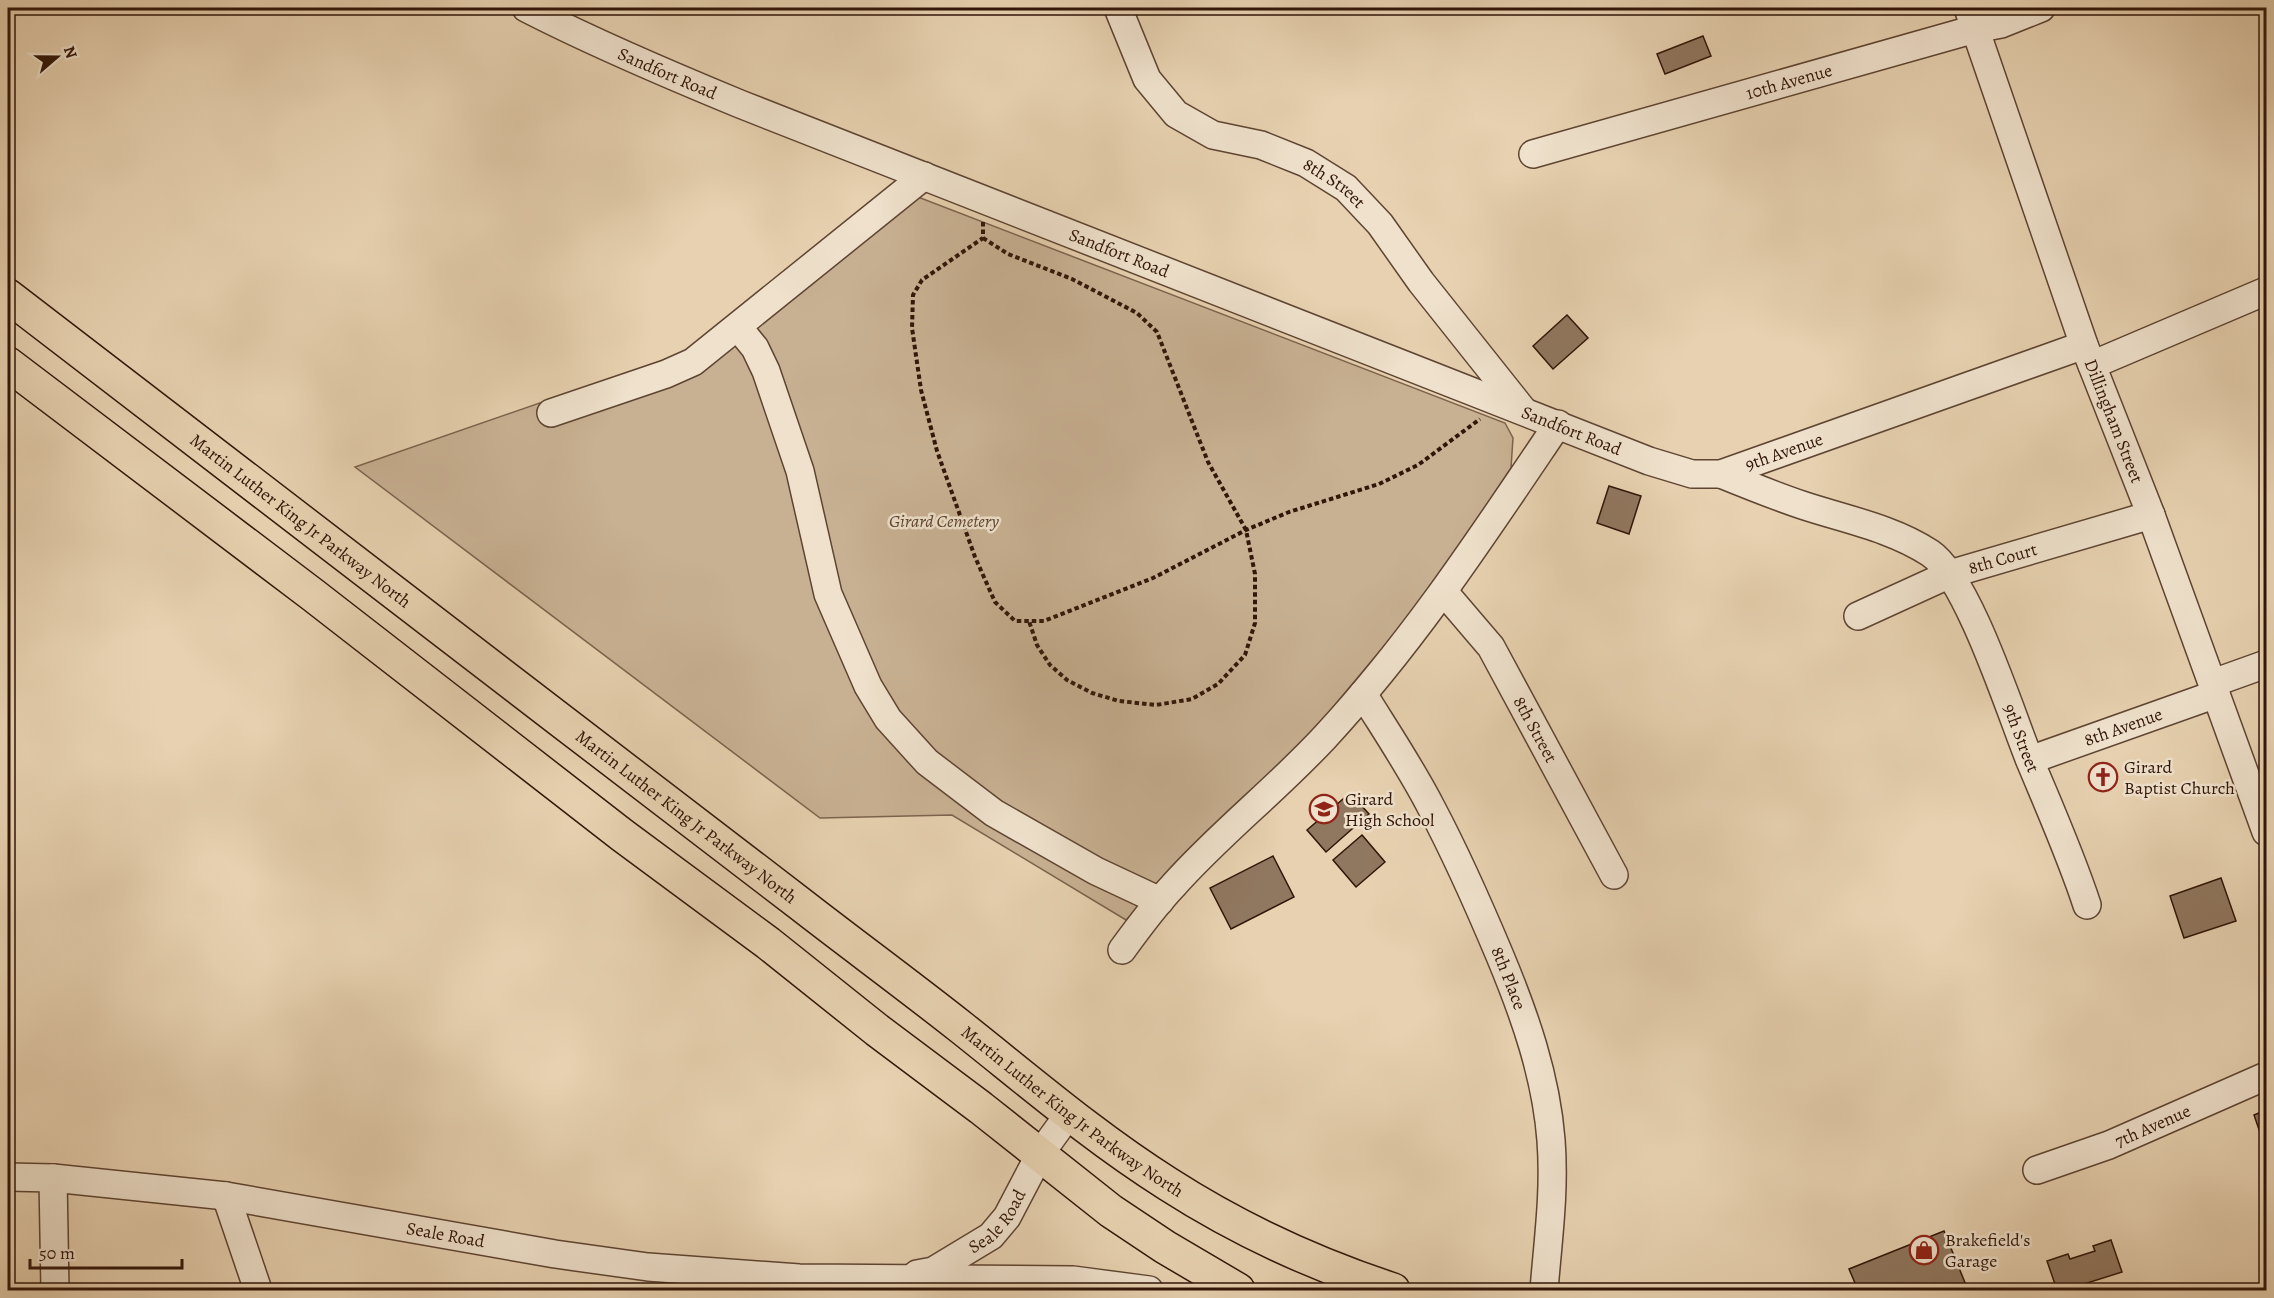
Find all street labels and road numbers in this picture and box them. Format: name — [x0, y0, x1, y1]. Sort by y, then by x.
street label: Sandfort Road — [614, 42, 721, 105]
street label: 10th Avenue — [1743, 58, 1835, 105]
street label: 8th Street — [1299, 152, 1371, 214]
street label: Sandfort Road — [1066, 222, 1173, 284]
street label: Dillingham Street — [2079, 355, 2149, 486]
street label: Sandfort Road — [1518, 400, 1625, 461]
street label: 9th Avenue — [1742, 427, 1826, 476]
street label: Martin Luther King Jr Parkway North — [185, 428, 416, 614]
street label: 8th Court — [1965, 537, 2040, 580]
street label: 8th Street — [1508, 692, 1563, 767]
street label: 9th Street — [1998, 700, 2045, 776]
street label: 8th Avenue — [2081, 702, 2166, 752]
street label: Martin Luther King Jr Parkway North — [571, 724, 802, 909]
street label: 8th Place — [1485, 943, 1532, 1013]
street label: Martin Luther King Jr Parkway North — [956, 1020, 1188, 1203]
street label: 7th Avenue — [2111, 1099, 2194, 1153]
street label: Seale Road — [964, 1185, 1032, 1259]
street label: Seale Road — [405, 1216, 487, 1253]

